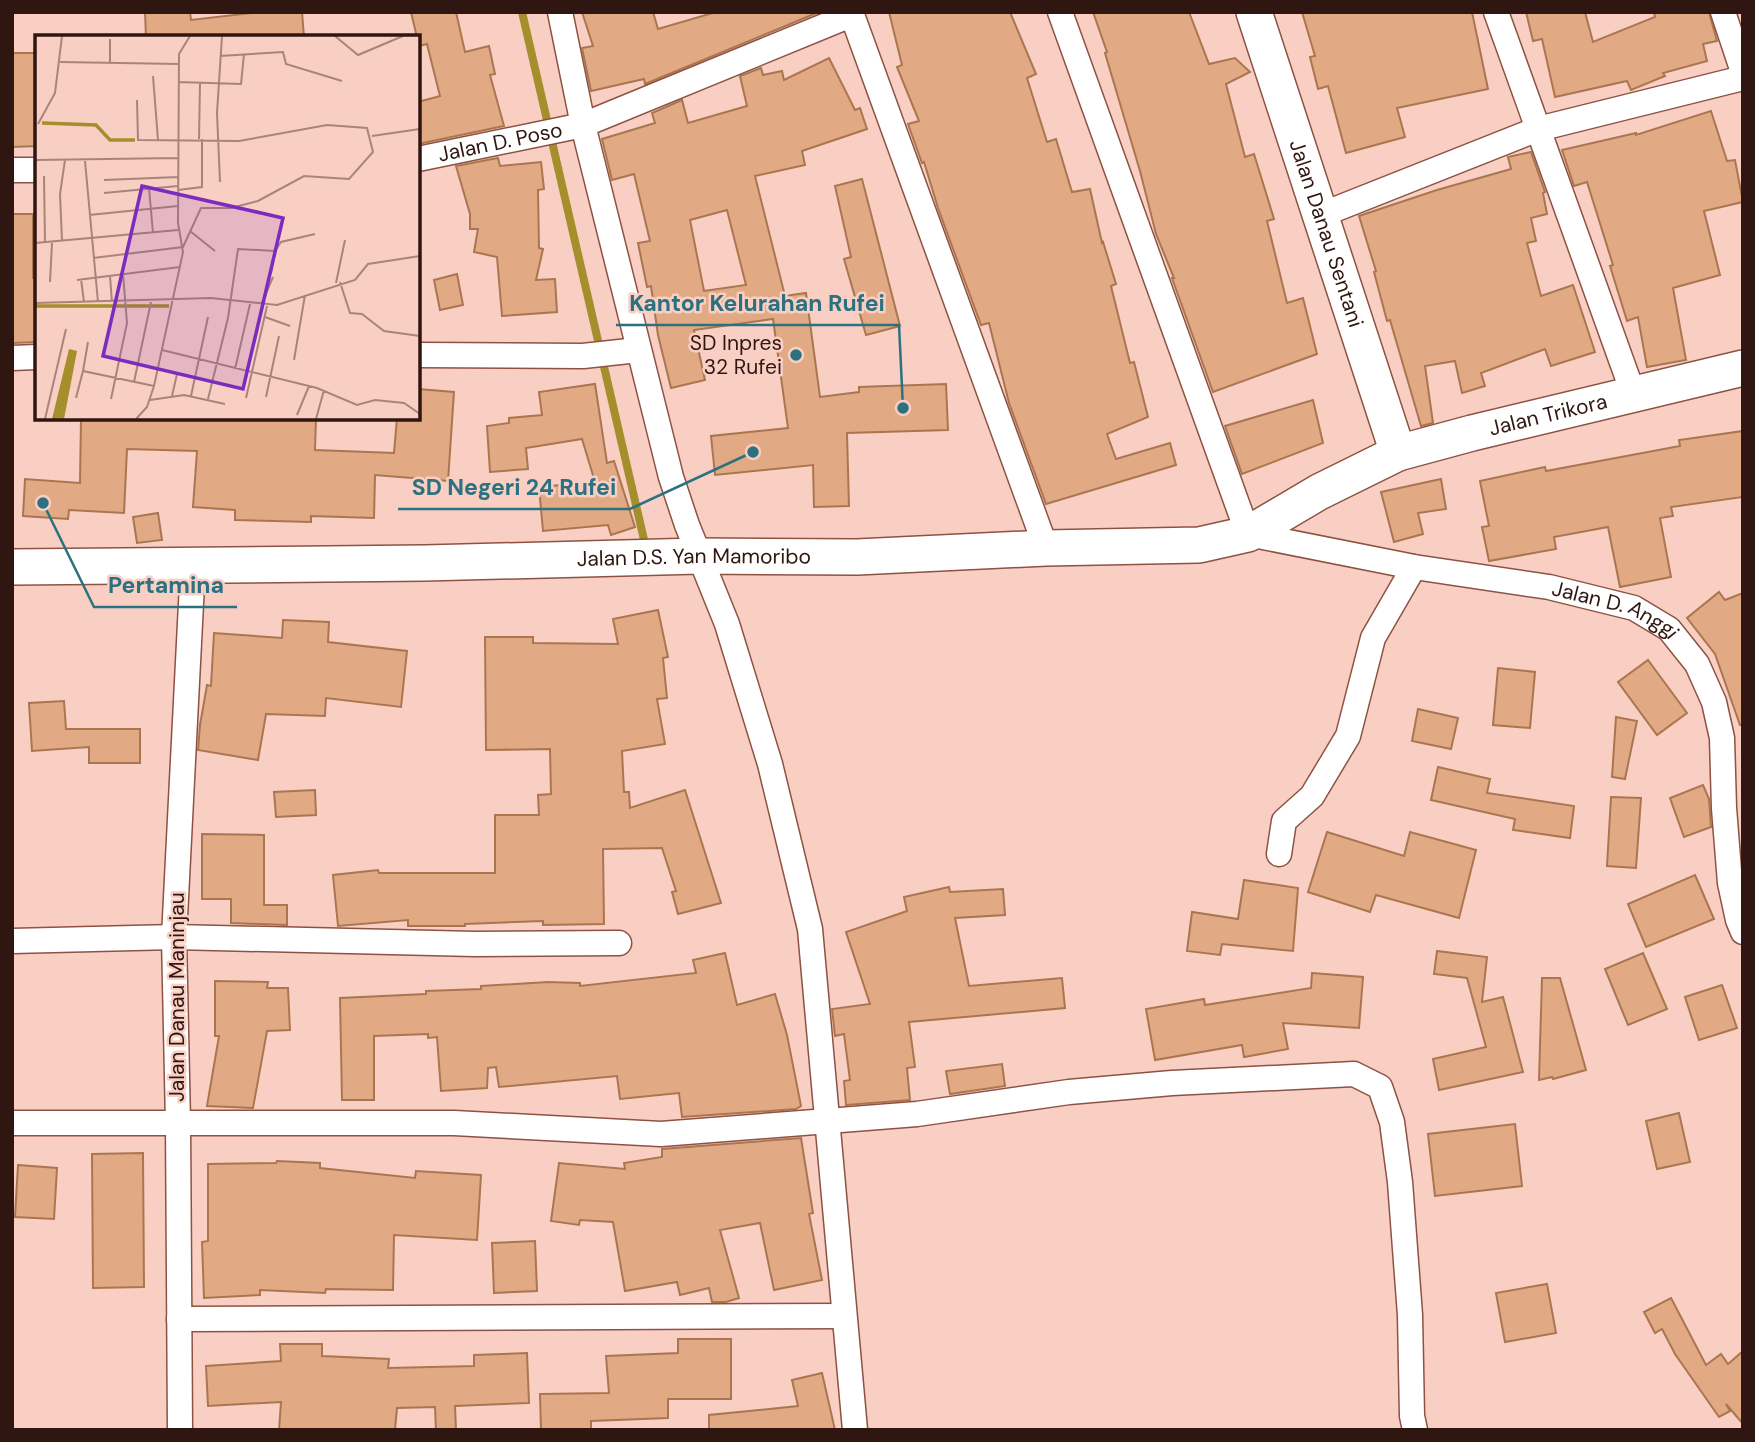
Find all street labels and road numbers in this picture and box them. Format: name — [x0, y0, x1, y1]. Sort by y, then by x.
street label: Jalan D. Poso — [436, 116, 565, 169]
street label: Jalan Danau Sentani — [1283, 136, 1370, 331]
street label: Jalan Trikora — [1486, 387, 1610, 442]
street label: Jalan D.S. Yan Mamoribo — [576, 542, 811, 573]
street label: Jalan D. Anggi — [1549, 574, 1686, 645]
street label: Jalan Danau Maninjau — [163, 892, 191, 1102]

